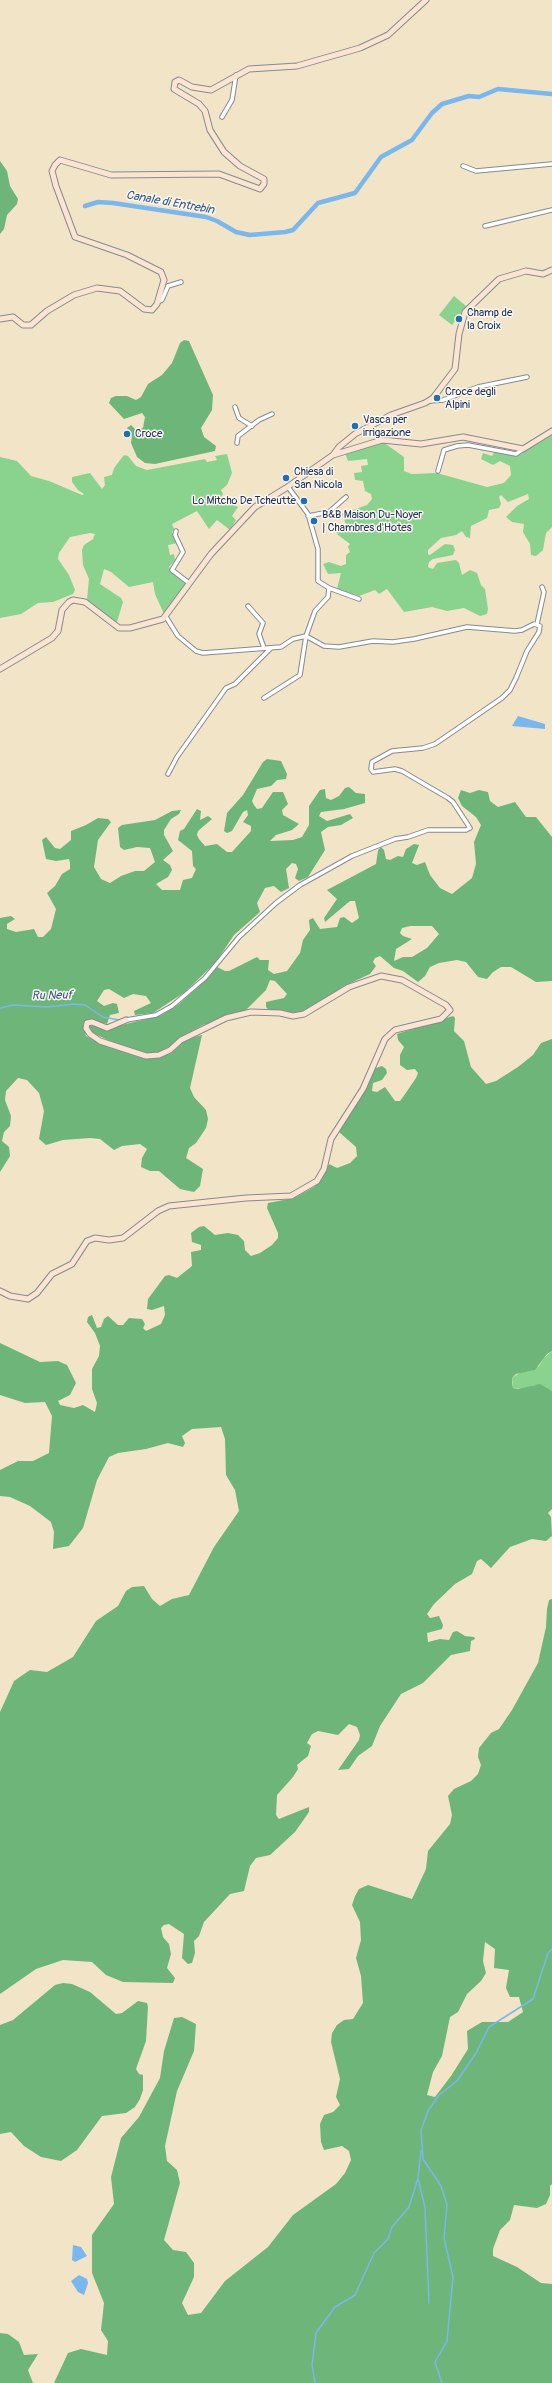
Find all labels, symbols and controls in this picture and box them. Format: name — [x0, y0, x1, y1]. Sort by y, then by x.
water label: Canale di Entrebin — [125, 188, 215, 218]
place label: Champ de la Croix — [467, 306, 512, 332]
marker: Champ de la Croix — [454, 314, 464, 324]
place label: Croce degli Alpini — [445, 385, 496, 411]
marker: Croce degli Alpini — [432, 393, 442, 403]
place label: Vasca per irrigazione — [363, 413, 411, 439]
marker: Vasca per irrigazione — [350, 421, 360, 431]
place label: Croce — [135, 427, 162, 441]
marker: Croce — [122, 429, 132, 439]
place label: Chiesa di San Nicola — [294, 465, 342, 491]
marker: Chiesa di San Nicola — [281, 473, 291, 483]
place label: Lo Mitcho De Tcheutte — [192, 494, 296, 508]
marker: Lo Mitcho De Tcheutte — [299, 496, 309, 506]
place label: B&B Maison Du-Noyer | Chambres d'Hotes — [322, 508, 422, 534]
marker: B&B Maison Du-Noyer | Chambres d'Hotes — [309, 516, 319, 526]
water label: Ru Neuf — [32, 988, 72, 1004]

